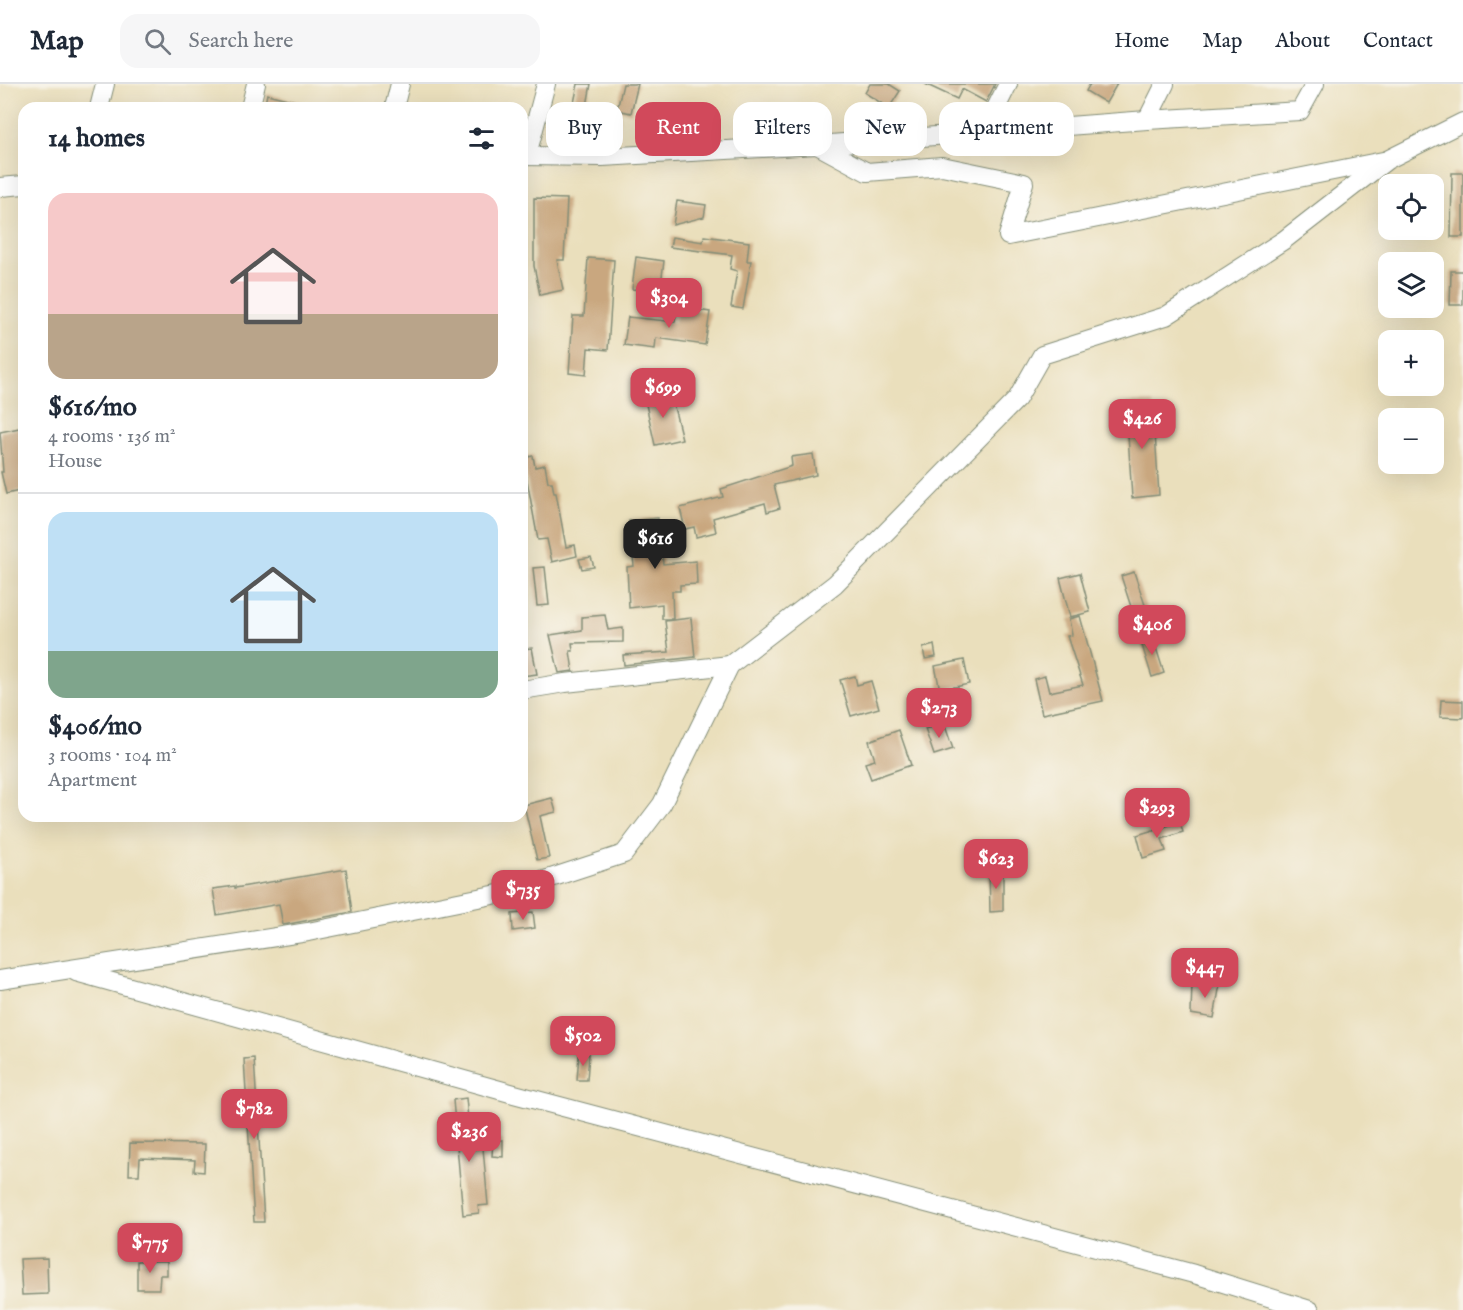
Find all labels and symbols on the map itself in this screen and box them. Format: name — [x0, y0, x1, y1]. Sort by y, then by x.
pin: $304 — [633, 278, 705, 329]
pin: $699 — [627, 368, 699, 419]
pin: $426 — [1106, 399, 1178, 450]
pin: $616 — [619, 519, 691, 570]
pin: $406 — [1116, 605, 1188, 656]
pin: $273 — [903, 688, 975, 739]
pin: $293 — [1121, 788, 1193, 839]
pin: $623 — [960, 839, 1032, 890]
pin: $735 — [487, 870, 559, 921]
pin: $447 — [1169, 948, 1241, 999]
pin: $502 — [547, 1016, 619, 1067]
pin: $782 — [218, 1089, 290, 1140]
pin: $236 — [433, 1112, 505, 1163]
pin: $775 — [114, 1223, 186, 1274]

